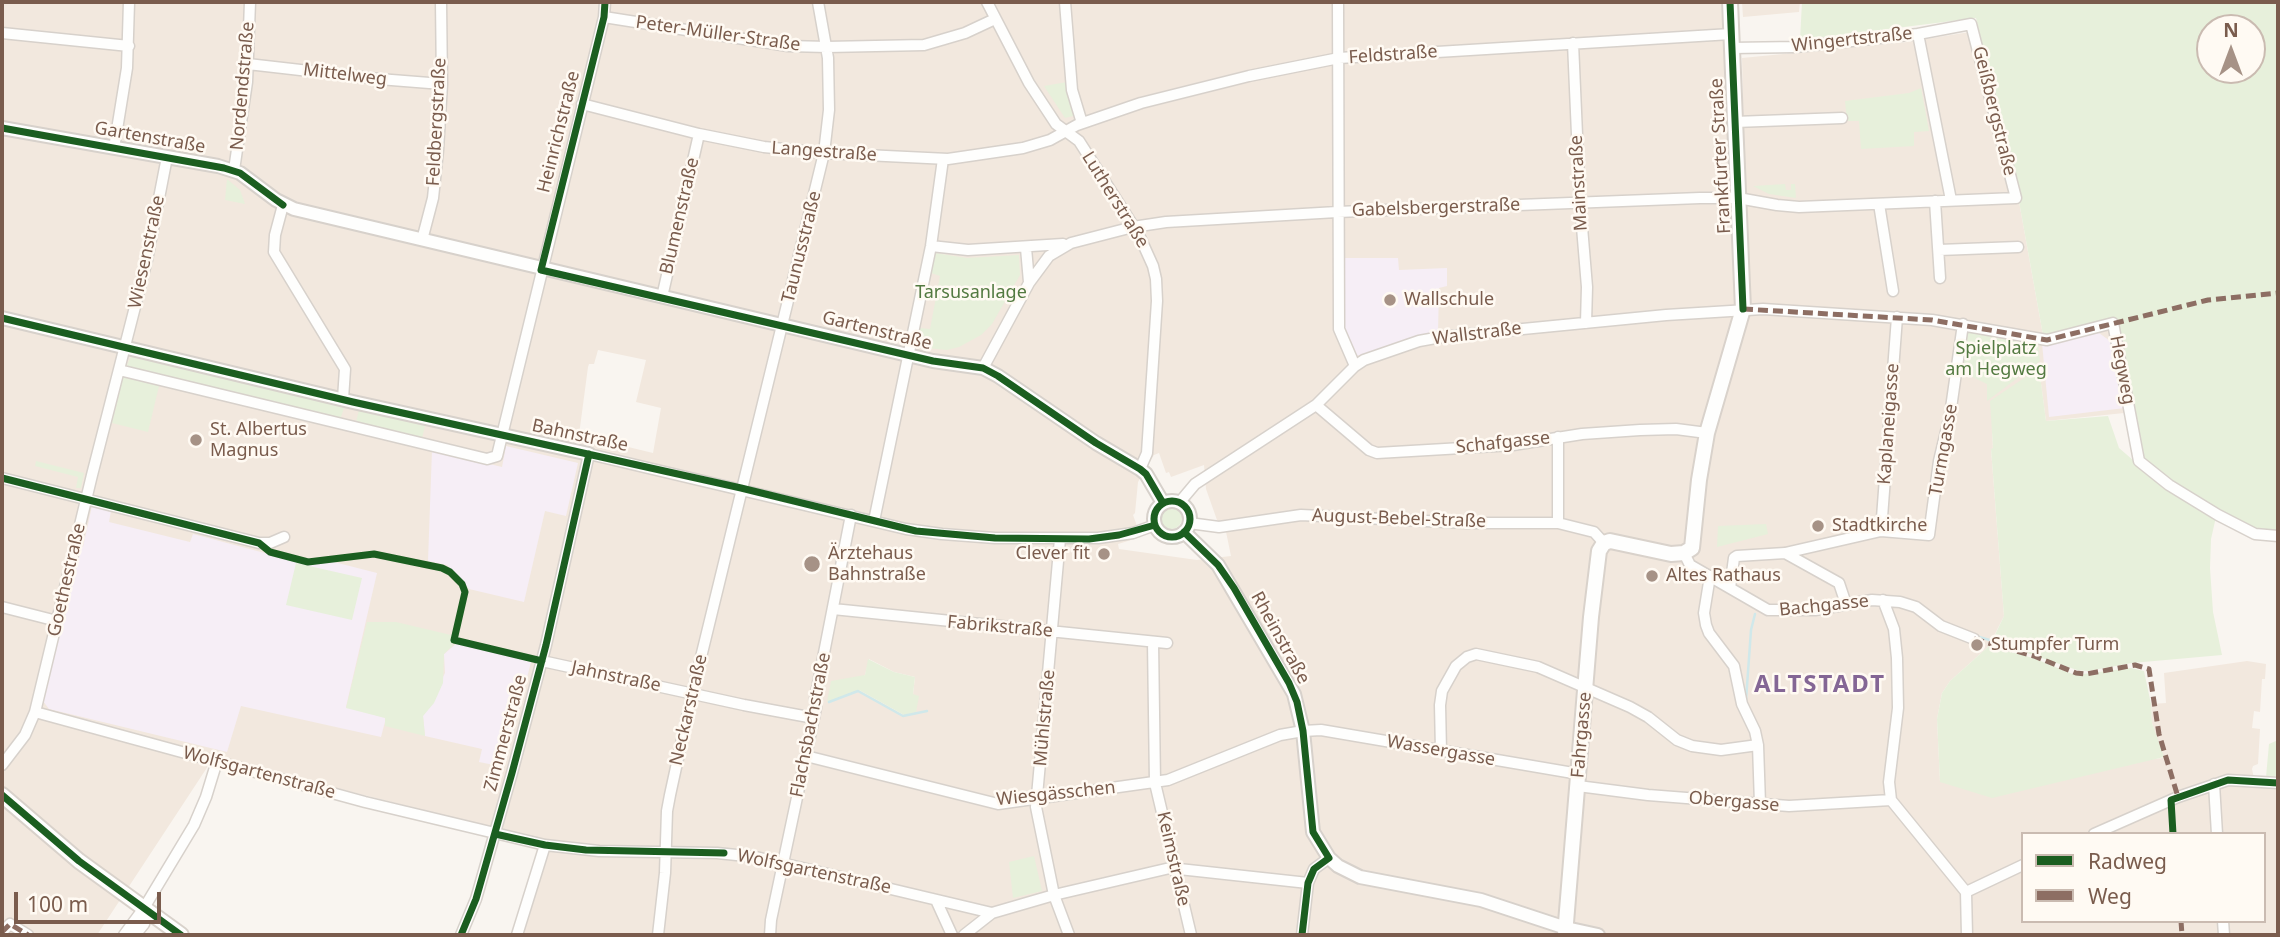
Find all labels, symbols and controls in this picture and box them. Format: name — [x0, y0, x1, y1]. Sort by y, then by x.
street label: Peter-Müller-Straße — [634, 12, 802, 56]
north arrow — [2196, 14, 2266, 84]
text: N — [2223, 17, 2239, 43]
street label: Nordendstraße — [227, 21, 259, 151]
street label: Wingertstraße — [1790, 23, 1914, 57]
street label: Feldstraße — [1348, 41, 1438, 69]
street label: Geißbergstraße — [1967, 44, 2021, 178]
street label: Feldbergstraße — [423, 57, 451, 187]
street label: Mittelweg — [302, 59, 388, 91]
street label: Heinrichstraße — [533, 69, 585, 195]
street label: Frankfurter Straße — [1706, 78, 1736, 234]
street label: Gartenstraße — [93, 118, 207, 158]
street label: Mainstraße — [1566, 135, 1592, 231]
street label: Langestraße — [771, 138, 877, 166]
street label: Lutherstraße — [1077, 148, 1153, 252]
street label: Blumenstraße — [656, 155, 704, 277]
street label: Taunusstraße — [778, 189, 826, 305]
street label: Wiesenstraße — [124, 193, 170, 311]
street label: Gabelsbergerstraße — [1351, 194, 1521, 222]
park label: Tarsusanlage — [915, 282, 1027, 304]
place label: Wallschule — [1404, 289, 1494, 311]
marker: Wallschule — [1382, 292, 1398, 308]
street label: Gartenstraße — [820, 307, 934, 355]
street label: Wallstraße — [1431, 318, 1523, 350]
street label: Hegweg — [2105, 334, 2139, 406]
park label: Spielplatz am Hegweg — [1945, 338, 2047, 380]
street label: Kaplaneigasse — [1874, 363, 1904, 485]
street label: Turmgasse — [1925, 402, 1963, 498]
street label: Bahnstraße — [530, 415, 630, 457]
place label: St. Albertus Magnus — [210, 419, 307, 462]
street label: Schafgasse — [1455, 427, 1551, 459]
marker: St. Albertus Magnus — [188, 432, 204, 448]
street label: August-Bebel-Straße — [1312, 505, 1486, 533]
place label: Stadtkirche — [1832, 515, 1927, 537]
marker: Stadtkirche — [1810, 518, 1826, 534]
street label: Goethestraße — [43, 521, 91, 639]
place label: Ärztehaus Bahnstraße — [828, 543, 926, 586]
place label: Clever fit — [1015, 543, 1090, 565]
marker: Clever fit — [1096, 546, 1112, 562]
marker: Ärztehaus Bahnstraße — [802, 554, 822, 574]
place label: Altes Rathaus — [1666, 565, 1781, 587]
marker: Altes Rathaus — [1644, 568, 1660, 584]
street label: Rheinstraße — [1246, 588, 1314, 688]
street label: Bachgasse — [1778, 591, 1870, 621]
street label: Fabrikstraße — [946, 612, 1054, 642]
place label: Stumpfer Turm — [1991, 634, 2119, 656]
marker: Stumpfer Turm — [1969, 637, 1985, 653]
street label: Flachsbachstraße — [786, 651, 836, 799]
street label: Neckarstraße — [666, 652, 712, 768]
street label: Jahnstraße — [569, 657, 663, 697]
street label: Mühlstraße — [1030, 669, 1060, 767]
district label: ALTSTADT — [1755, 671, 1885, 699]
street label: Zimmerstraße — [480, 672, 532, 794]
street label: Fahrgasse — [1567, 691, 1597, 779]
street label: Wassergasse — [1385, 731, 1497, 771]
street label: Wolfsgartenstraße — [180, 742, 338, 804]
street label: Wiesgässchen — [995, 777, 1117, 811]
street label: Obergasse — [1688, 787, 1780, 817]
street label: Keimstraße — [1152, 810, 1194, 908]
legend — [2021, 832, 2266, 923]
street label: Wolfsgartenstraße — [735, 845, 893, 899]
text: Radweg — [2088, 847, 2167, 875]
scale bar — [18, 878, 164, 922]
text: Weg — [2088, 882, 2132, 910]
text: 100 m — [27, 890, 88, 918]

